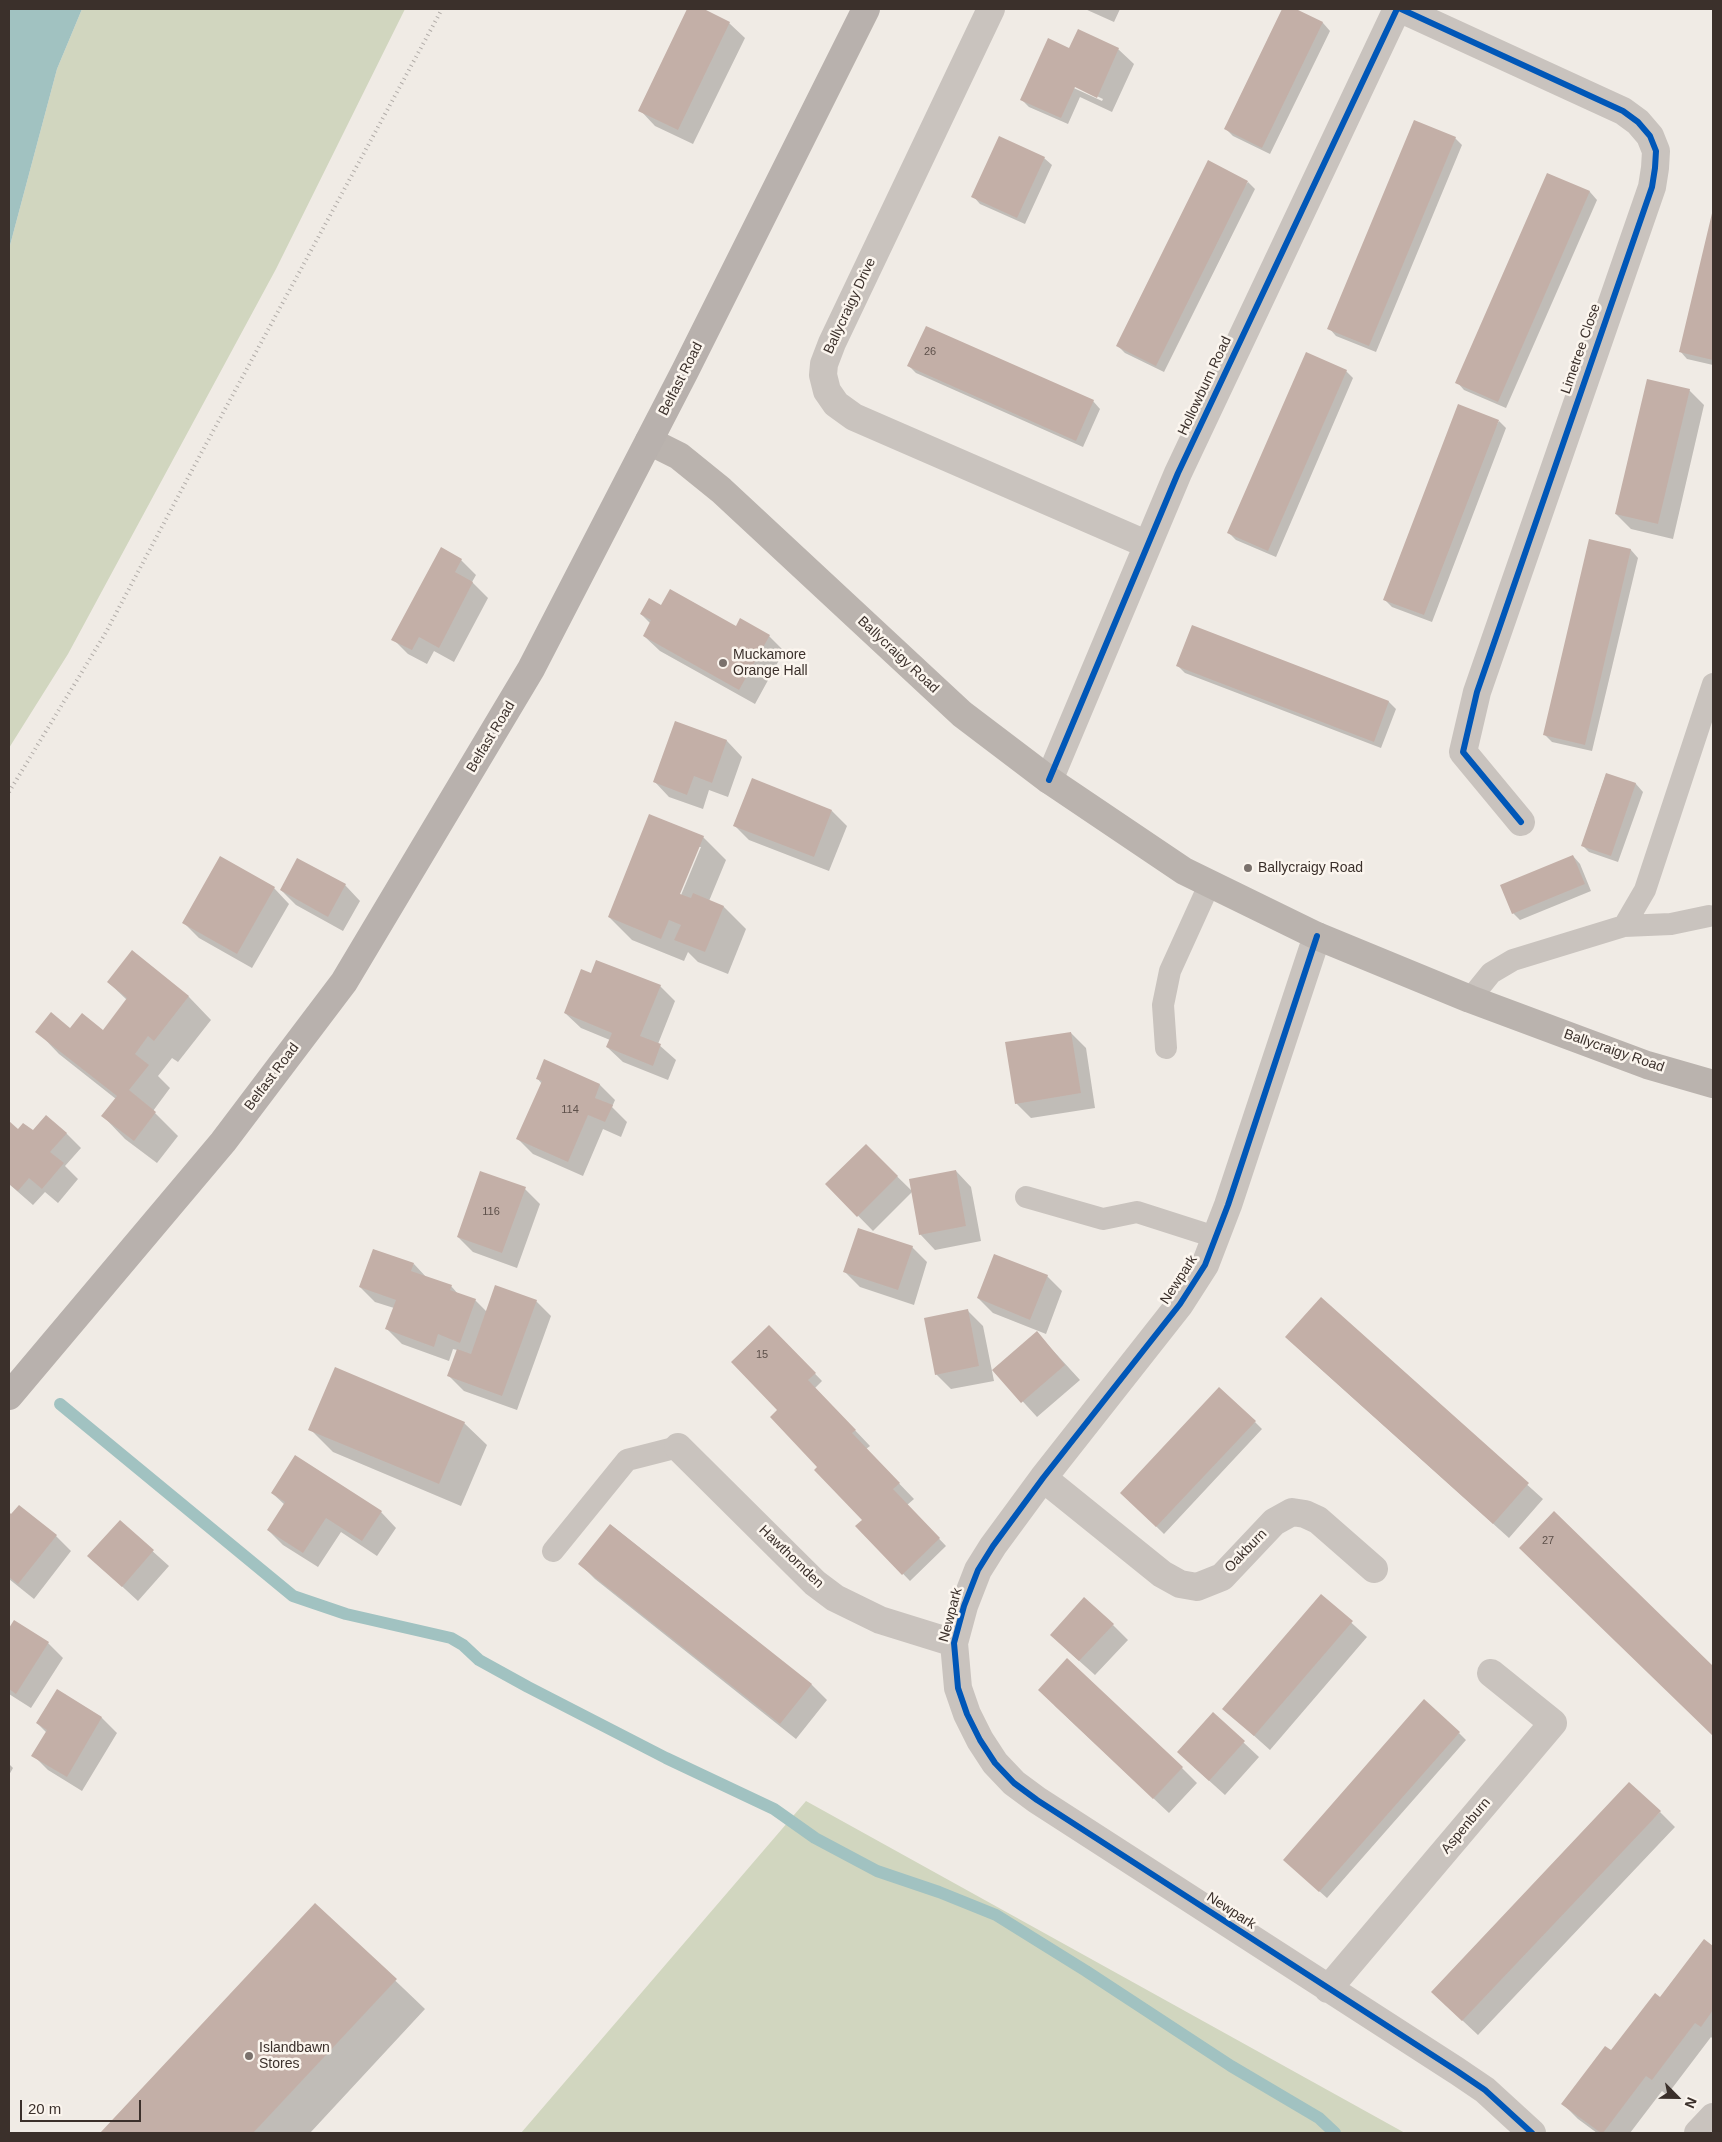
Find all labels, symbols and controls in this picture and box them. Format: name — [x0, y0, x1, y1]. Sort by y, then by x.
street label: Ballycraigy Drive — [820, 255, 880, 357]
street label: Limetree Close — [1558, 302, 1604, 396]
street label: Hollowburn Road — [1175, 334, 1235, 438]
street label: Belfast Road — [655, 339, 707, 419]
house number: 26 — [924, 345, 936, 359]
street label: Ballycraigy Road — [854, 613, 942, 697]
place label: Muckamore Orange Hall — [733, 647, 808, 680]
marker: Muckamore Orange Hall — [717, 657, 729, 669]
street label: Belfast Road — [463, 698, 519, 776]
place label: Ballycraigy Road — [1258, 860, 1363, 876]
marker: Ballycraigy Road — [1242, 862, 1254, 874]
street label: Ballycraigy Road — [1562, 1026, 1666, 1076]
street label: Belfast Road — [241, 1040, 303, 1114]
house number: 114 — [561, 1103, 579, 1117]
house number: 116 — [482, 1205, 500, 1219]
street label: Newpark — [1157, 1252, 1201, 1308]
house number: 15 — [756, 1348, 768, 1362]
street label: Hawthornden — [755, 1522, 827, 1592]
street label: Oakburn — [1221, 1526, 1271, 1576]
house number: 27 — [1542, 1534, 1554, 1548]
street label: Newpark — [936, 1586, 966, 1644]
street label: Aspenburn — [1438, 1795, 1494, 1857]
street label: Newpark — [1203, 1889, 1259, 1933]
place label: Islandbawn Stores — [259, 2040, 330, 2072]
marker: Islandbawn Stores — [243, 2050, 255, 2062]
north arrow — [1652, 2072, 1702, 2122]
scale bar — [22, 2090, 144, 2122]
text: N — [1681, 2095, 1700, 2111]
text: 20 m — [28, 2100, 61, 2117]

